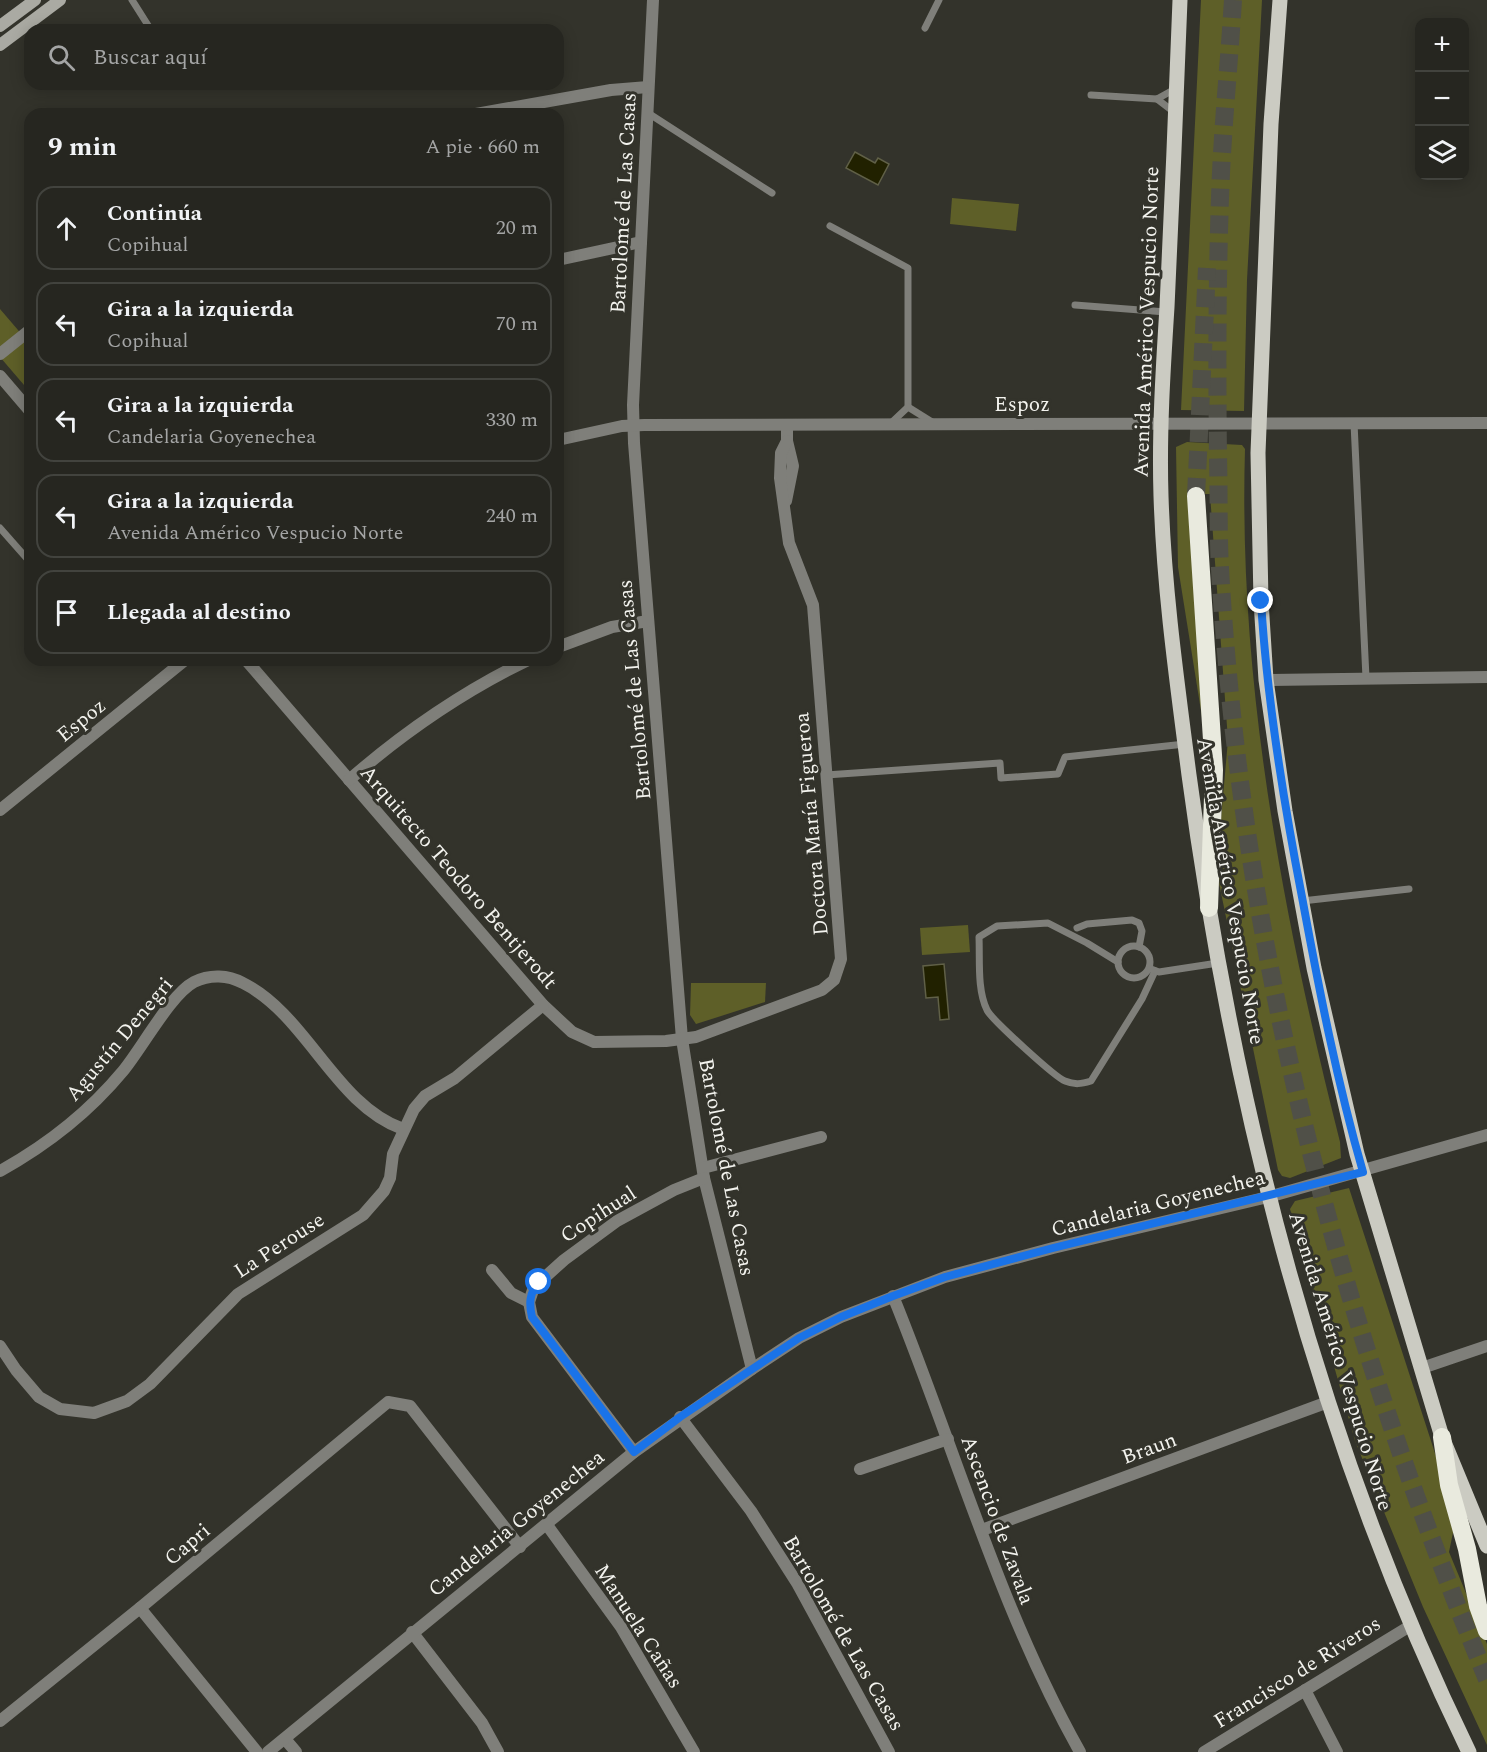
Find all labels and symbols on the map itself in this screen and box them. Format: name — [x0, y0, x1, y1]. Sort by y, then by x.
street label: Bartolomé de Las Casas — [602, 92, 646, 314]
street label: Avenida Américo Vespucio Norte — [1126, 166, 1168, 478]
street label: Espoz — [994, 389, 1050, 421]
street label: Bartolomé de Las Casas — [609, 578, 661, 801]
route end — [1247, 587, 1273, 613]
street label: Espoz — [50, 691, 113, 751]
street label: Doctora María Figueroa — [786, 710, 838, 937]
street label: Avenida Américo Vespucio Norte — [1187, 735, 1273, 1047]
street label: Arquitecto Teodoro Bentjerodt — [352, 758, 565, 997]
street label: Agustín Denegri — [58, 970, 181, 1109]
street label: Bartolomé de Las Casas — [689, 1056, 763, 1279]
street label: Candelaria Goyenechea — [1048, 1162, 1269, 1246]
street label: Copihual — [554, 1178, 643, 1252]
street label: La Perouse — [228, 1204, 331, 1287]
street label: Avenida Américo Vespucio Norte — [1279, 1208, 1401, 1515]
route start — [525, 1268, 551, 1294]
street label: Braun — [1117, 1424, 1181, 1474]
street label: Ascencio de Zavala — [952, 1431, 1043, 1610]
street label: Candelaria Goyenechea — [421, 1442, 613, 1605]
street label: Capri — [157, 1516, 218, 1574]
street label: Bartolomé de Las Casas — [774, 1530, 912, 1737]
street label: Manuela Cañas — [586, 1558, 691, 1695]
street label: Francisco de Riveros — [1208, 1608, 1388, 1737]

